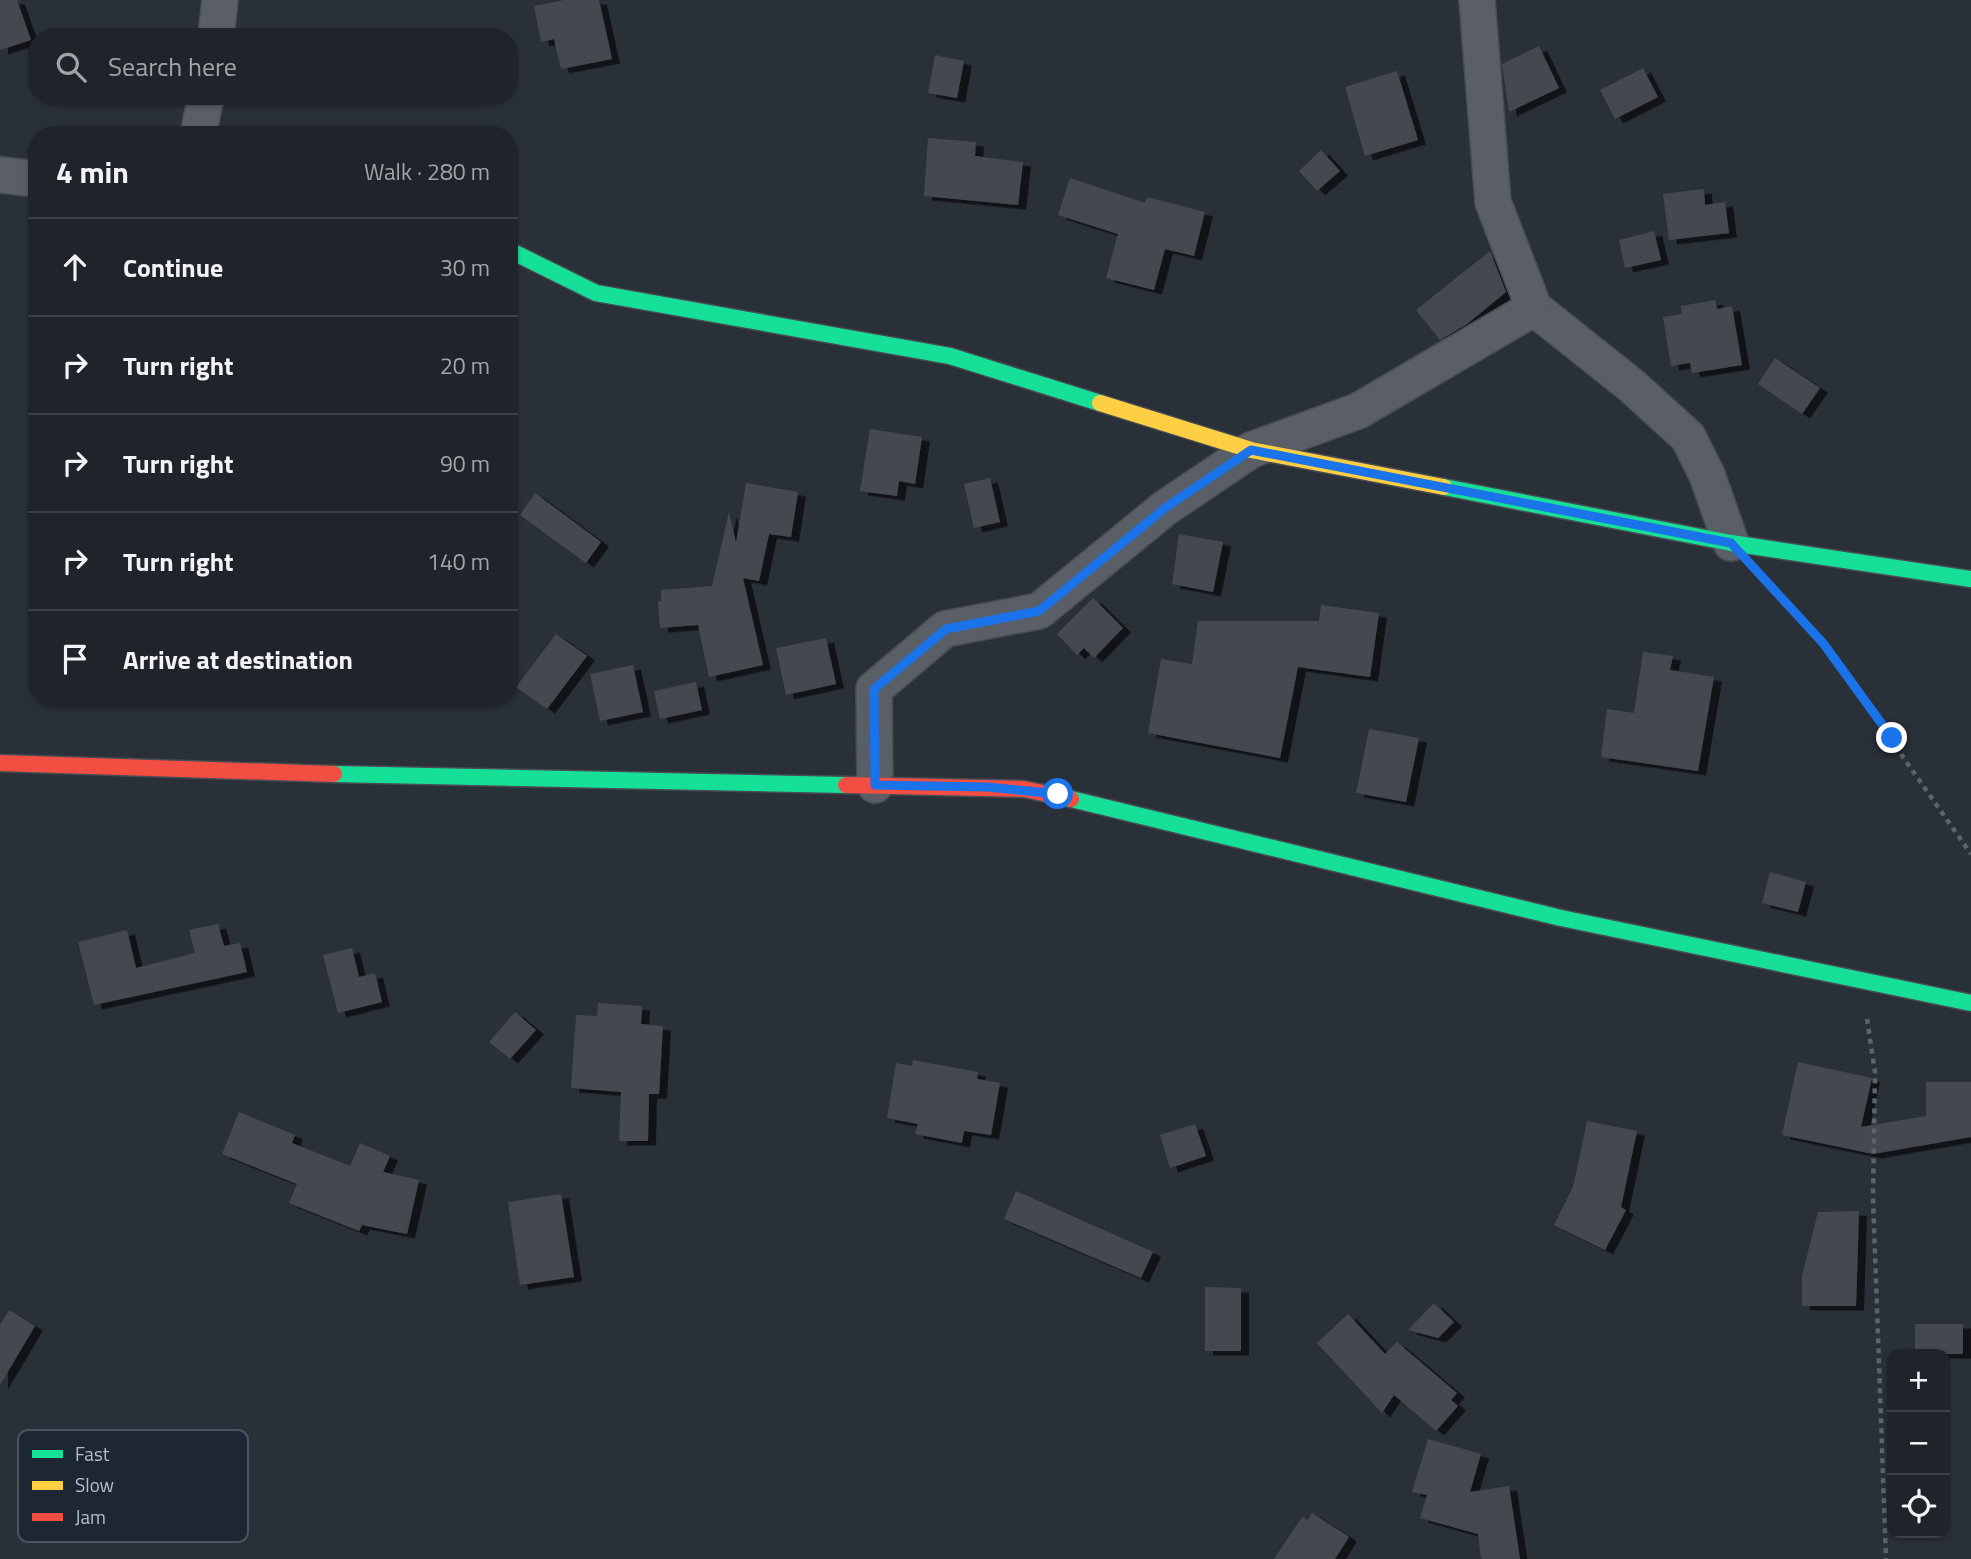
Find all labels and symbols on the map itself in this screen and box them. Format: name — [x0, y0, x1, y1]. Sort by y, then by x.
route end — [1876, 722, 1907, 753]
route start — [1042, 778, 1073, 809]
legend — [18, 1430, 248, 1542]
text: Fast — [75, 1439, 110, 1468]
text: Slow — [75, 1470, 114, 1499]
text: Jam — [75, 1502, 106, 1531]

